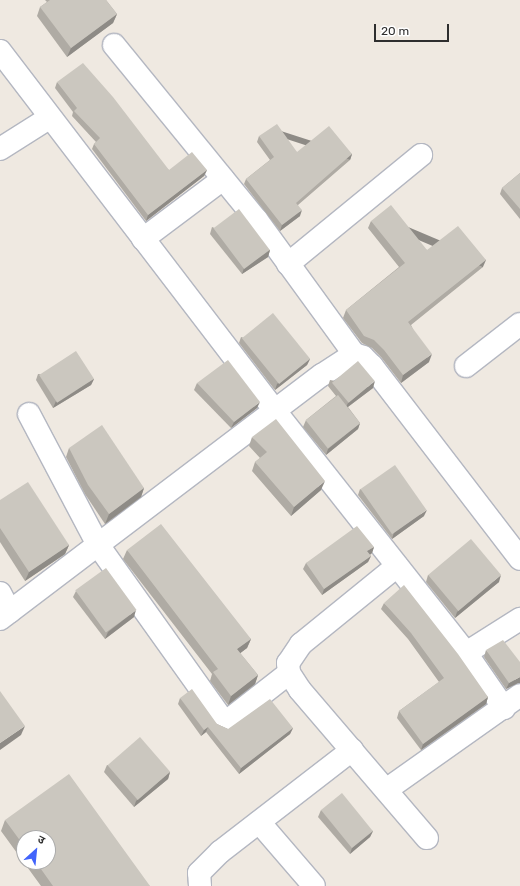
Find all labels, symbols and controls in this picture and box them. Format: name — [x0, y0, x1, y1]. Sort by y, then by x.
scale bar — [376, 16, 451, 42]
text: 20 m — [381, 24, 409, 38]
north arrow — [16, 830, 56, 870]
text: उ — [35, 833, 47, 847]

